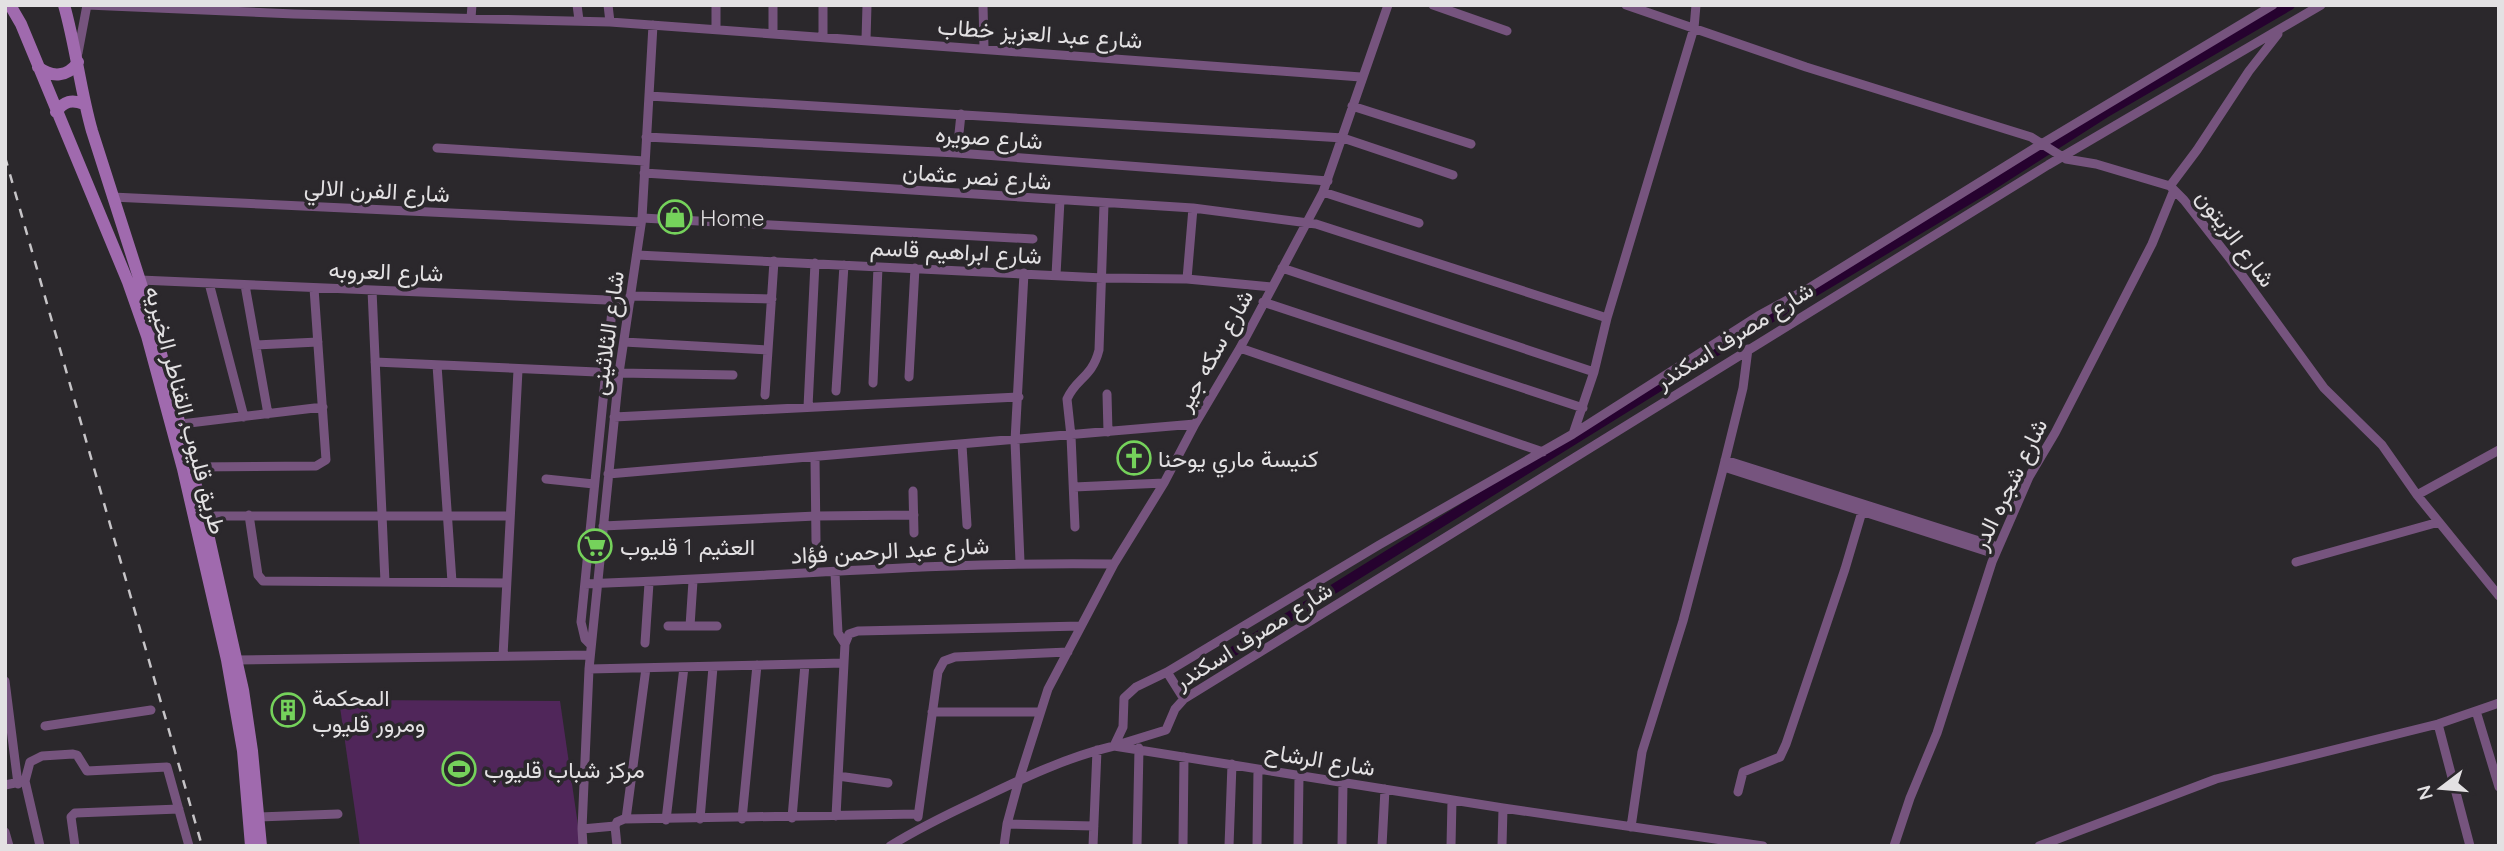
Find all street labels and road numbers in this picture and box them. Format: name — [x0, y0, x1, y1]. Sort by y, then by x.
street label: شارع عبد العزيز خطاب — [936, 11, 1143, 57]
street label: شارع صويره — [934, 119, 1044, 157]
street label: شارع نصر عثمان — [902, 156, 1052, 198]
street label: شارع الفرن الالي — [303, 172, 451, 213]
street label: شارع الزيتون — [2188, 184, 2282, 294]
street label: شارع ابراهيم قاسم — [869, 232, 1043, 272]
street label: شارع العروبه — [328, 254, 444, 289]
street label: شارع الثلاثينى — [584, 269, 632, 397]
street label: شارع مصرف اسكندر — [1649, 275, 1820, 398]
street label: طريق قليوب, القناطر الخيريه — [138, 283, 233, 537]
street label: شارع سكه جير — [1168, 284, 1261, 418]
street label: شارع شجره الدر — [1964, 414, 2055, 556]
street label: شارع عبد الرحمن فؤاد — [790, 530, 990, 572]
street label: شارع مصرف اسكندر — [1168, 575, 1339, 698]
street label: شارع الرشاح — [1263, 736, 1377, 784]

